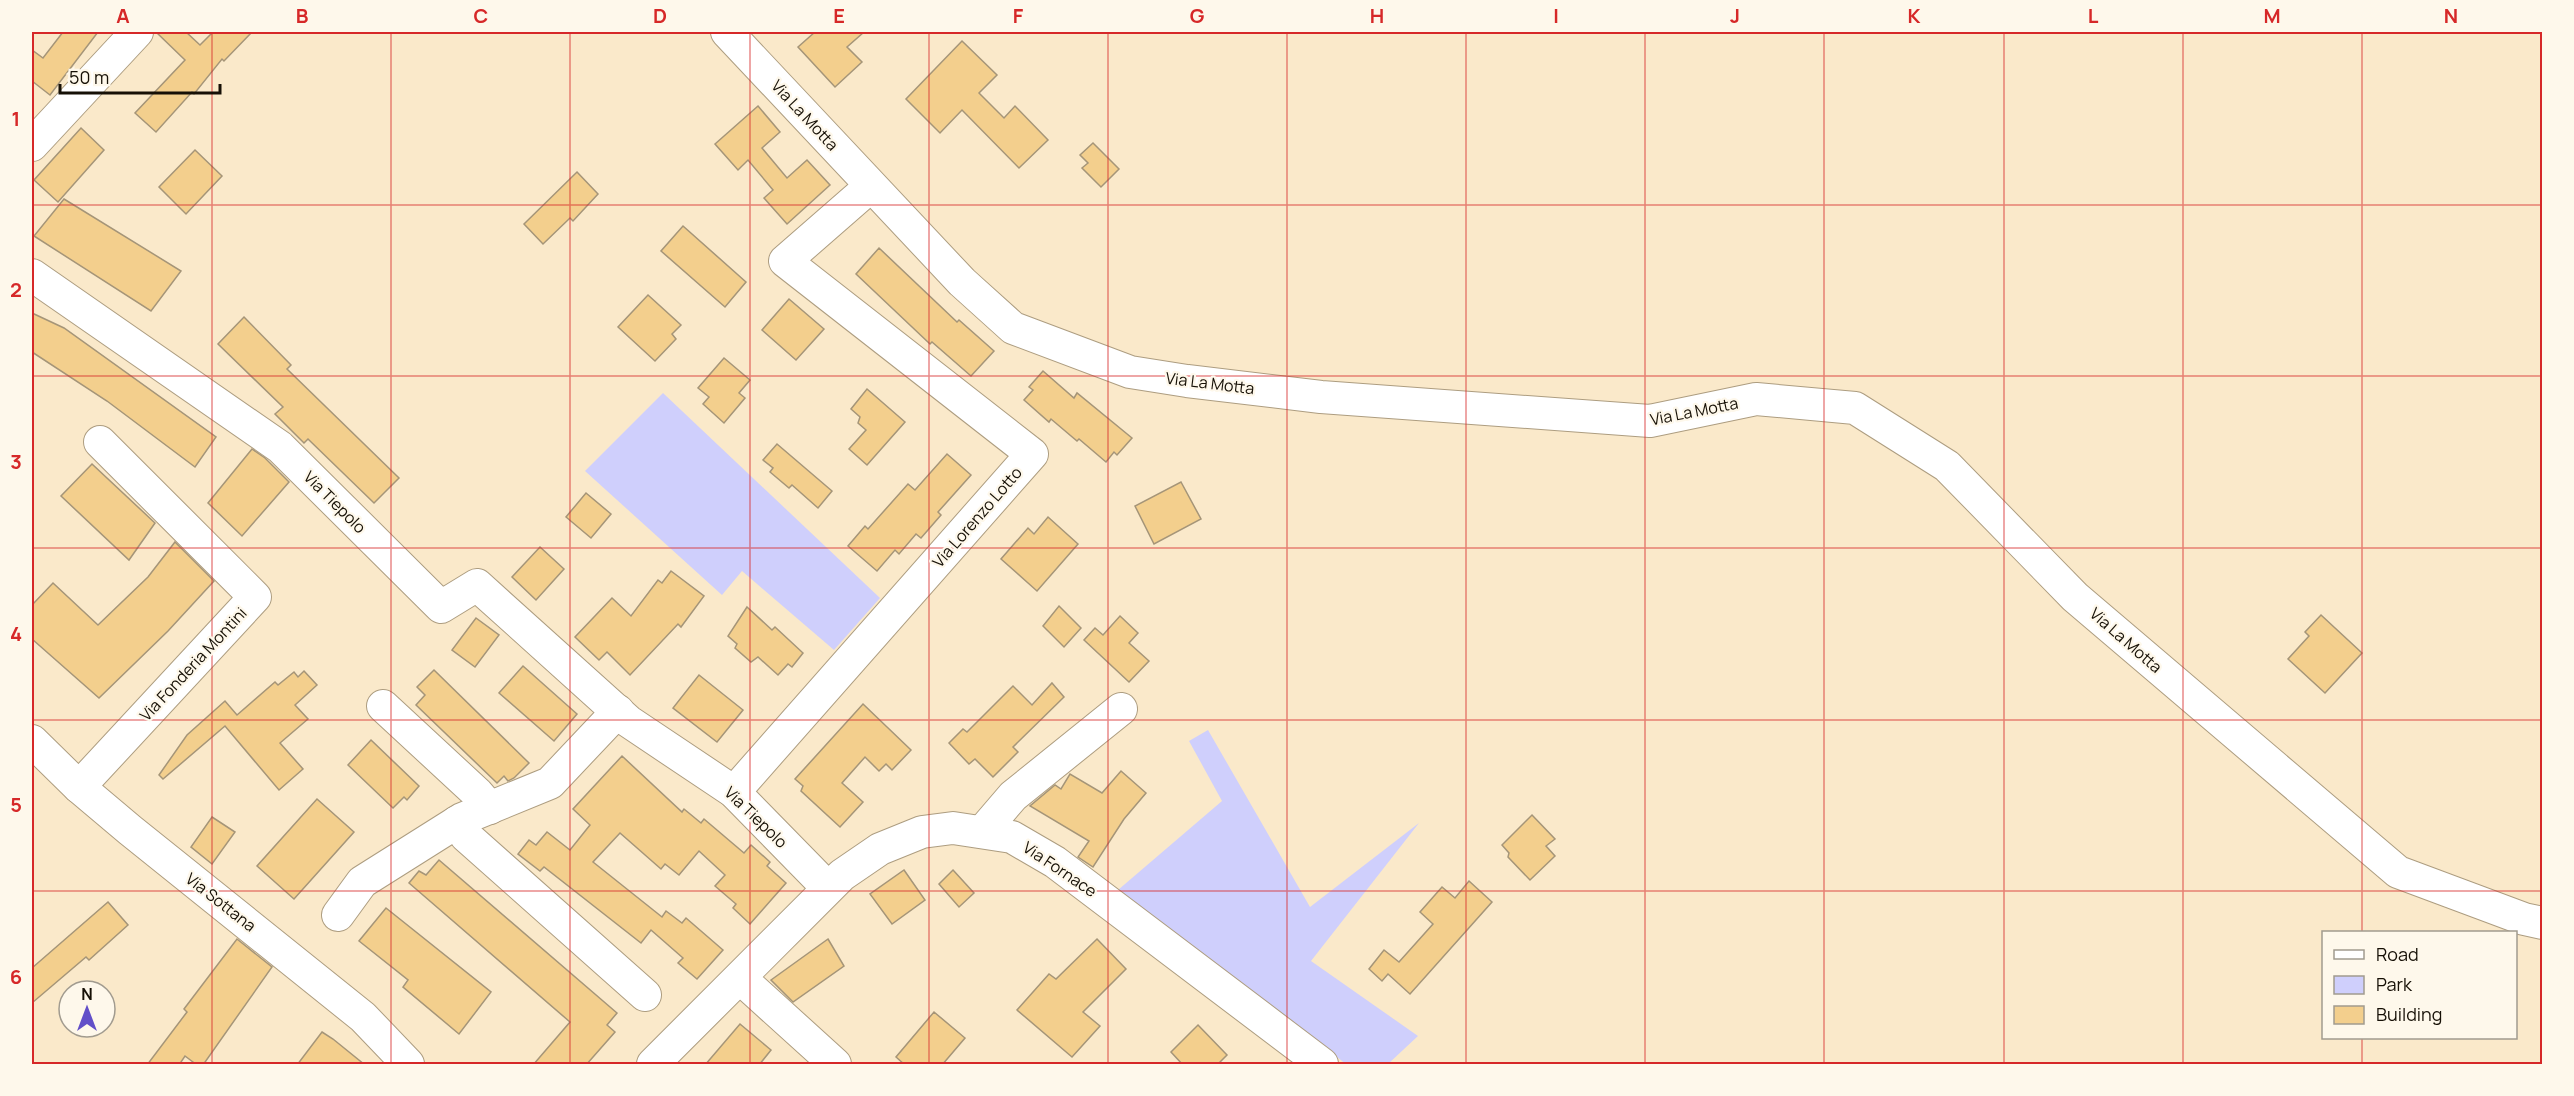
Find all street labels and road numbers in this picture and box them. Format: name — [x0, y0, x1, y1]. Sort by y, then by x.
street label: Via La Motta — [767, 75, 843, 155]
street label: Via La Motta — [1164, 367, 1256, 399]
street label: Via La Motta — [1648, 392, 1740, 430]
street label: Via Lorenzo Lotto — [927, 462, 1027, 572]
street label: Via Tiepolo — [299, 466, 371, 538]
street label: Via Fonderia Montini — [134, 602, 252, 726]
street label: Via La Motta — [2085, 602, 2167, 678]
street label: Via Tiepolo — [720, 781, 792, 853]
street label: Via Fornace — [1019, 836, 1101, 902]
street label: Via Sottana — [181, 868, 261, 936]

